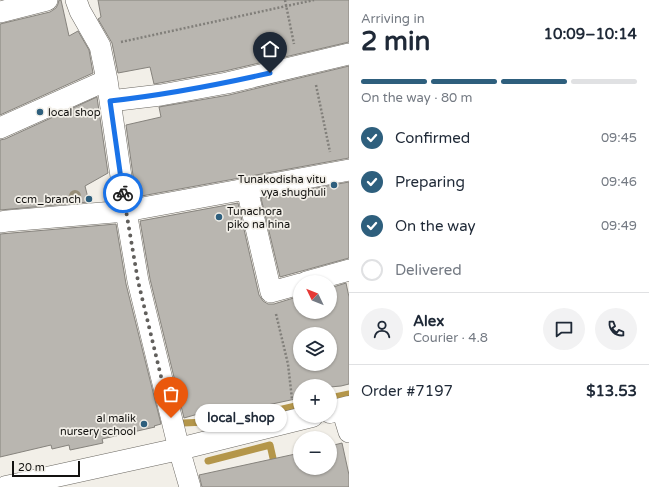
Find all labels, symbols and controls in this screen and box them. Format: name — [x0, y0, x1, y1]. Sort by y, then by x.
text: Arriving in — [361, 11, 425, 27]
text: 10:09–10:14 — [544, 25, 637, 43]
text: 2 min — [361, 26, 430, 57]
pin — [253, 32, 287, 73]
icon: home — [259, 38, 281, 60]
text: On the way · 80 m — [361, 90, 473, 106]
place label: local shop — [48, 106, 101, 119]
marker: local shop — [35, 107, 45, 117]
icon: check — [361, 127, 383, 149]
text: Confirmed — [395, 129, 470, 147]
text: 09:45 — [601, 130, 637, 146]
icon: check — [361, 171, 383, 193]
courier — [103, 173, 143, 213]
place label: Tunakodisha vitu vya shughuli — [238, 173, 326, 199]
text: Preparing — [395, 173, 465, 191]
text: 09:46 — [601, 174, 637, 190]
marker: Tunakodisha vitu vya shughuli — [329, 180, 339, 190]
icon: bike — [112, 182, 134, 204]
place label: ccm_branch — [15, 193, 81, 206]
marker: ccm_branch — [84, 194, 94, 204]
place label: Tunachora piko na hina — [227, 205, 290, 231]
marker: Tunachora piko na hina — [214, 212, 224, 222]
icon: check — [361, 215, 383, 237]
text: On the way — [395, 217, 475, 235]
text: 09:49 — [601, 218, 637, 234]
text: Delivered — [395, 261, 462, 279]
north arrow — [293, 275, 337, 319]
map controls — [293, 275, 337, 475]
button: person — [361, 308, 403, 350]
button: chat — [543, 308, 585, 350]
button: phone — [595, 308, 637, 350]
text: Alex — [413, 312, 444, 330]
button: layers — [293, 327, 337, 371]
text: Courier · 4.8 — [413, 330, 488, 346]
pin — [154, 377, 188, 418]
button: + — [293, 379, 337, 423]
text: Order #7197 — [361, 382, 453, 400]
text: $13.53 — [586, 382, 637, 400]
icon: bag — [160, 383, 182, 405]
callout: local_shop — [195, 404, 287, 432]
text: local_shop — [207, 410, 275, 426]
place label: al malik nursery school — [60, 412, 136, 438]
marker: al malik nursery school — [139, 419, 149, 429]
button: − — [293, 431, 337, 475]
scale bar — [12, 459, 80, 478]
text: 20 m — [18, 461, 45, 474]

